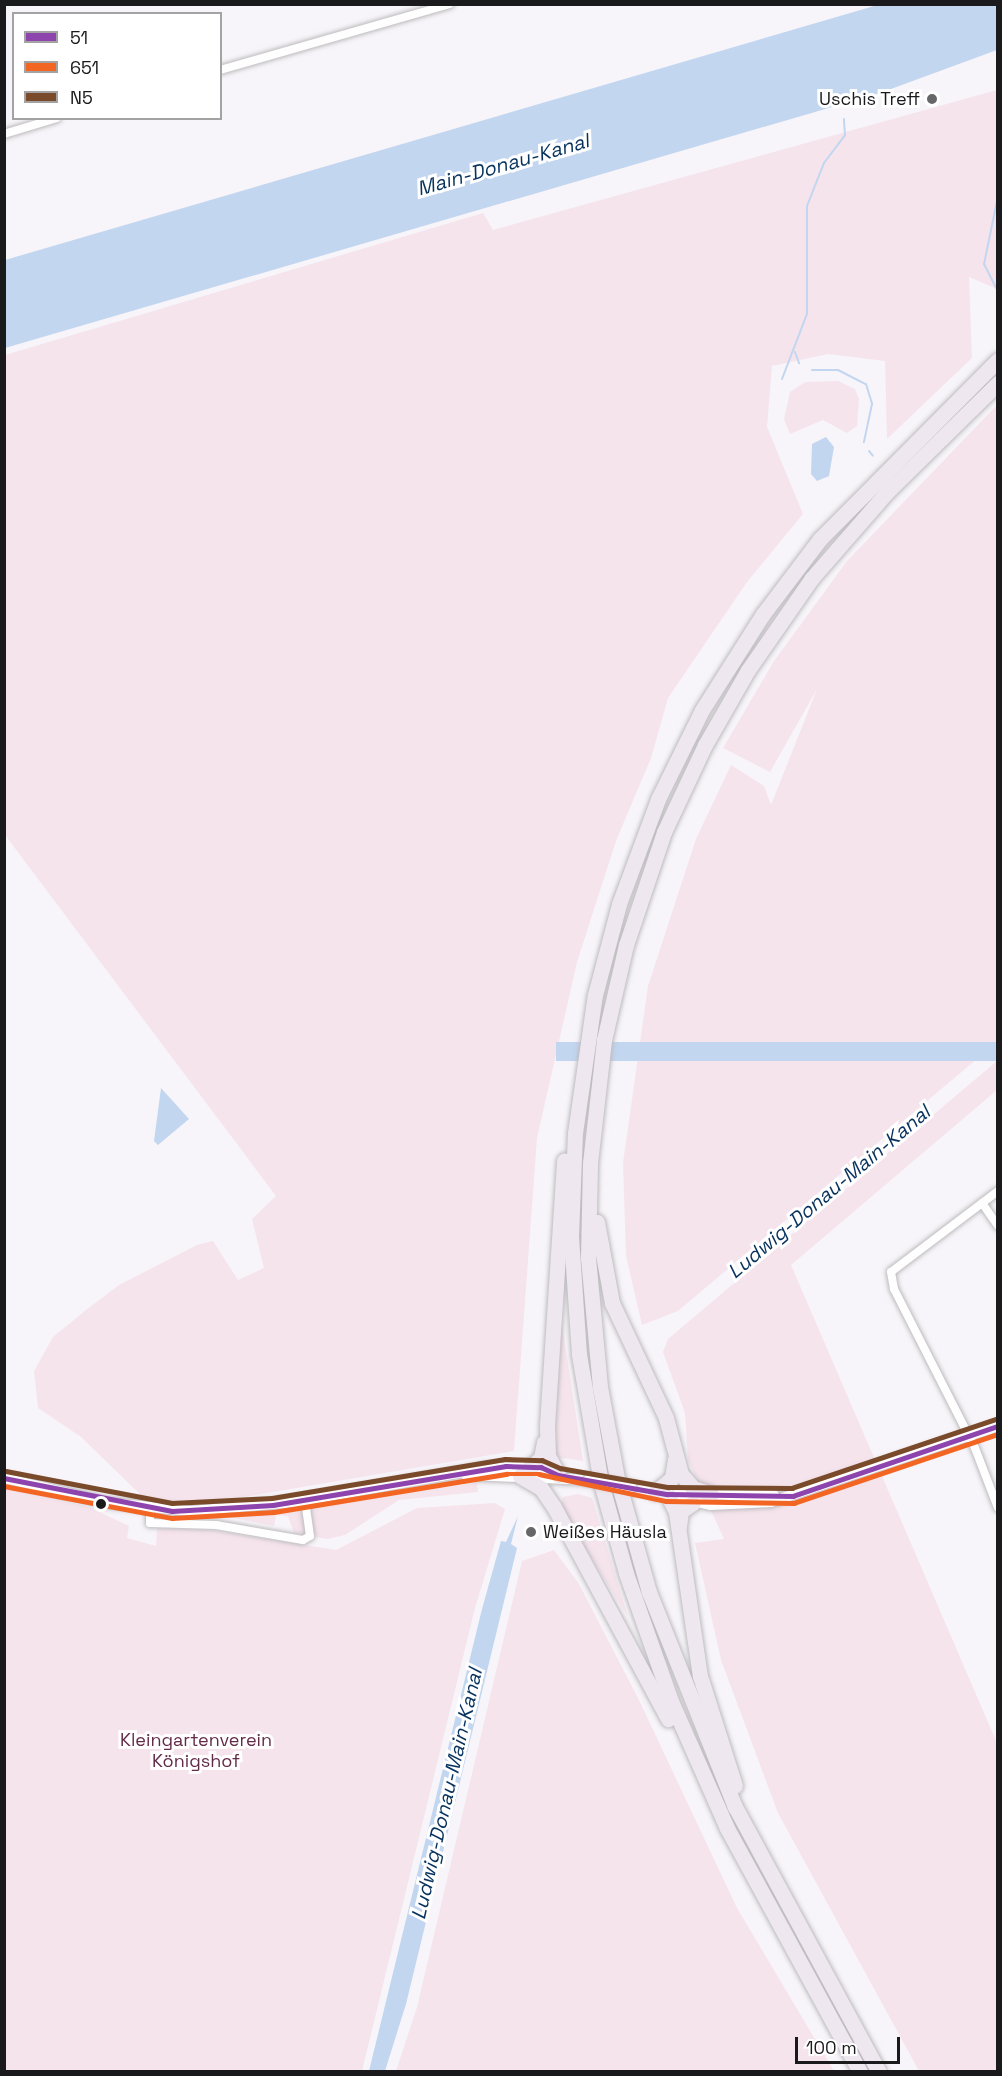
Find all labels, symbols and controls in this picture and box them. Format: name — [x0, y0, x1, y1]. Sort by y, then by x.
legend — [12, 12, 222, 120]
text: 51 — [70, 26, 88, 49]
text: 651 — [70, 56, 99, 79]
text: N5 — [70, 86, 93, 109]
place label: Uschis Treff — [818, 88, 920, 110]
marker: Uschis Treff — [925, 92, 939, 106]
water label: Main-Donau-Kanal — [414, 129, 592, 201]
water label: Ludwig-Donau-Main-Kanal — [723, 1100, 935, 1284]
unlabelled marker — [95, 1498, 107, 1510]
place label: Weißes Häusla — [543, 1521, 667, 1543]
marker: Weißes Häusla — [524, 1525, 538, 1539]
water label: Ludwig-Donau-Main-Kanal — [406, 1666, 488, 1922]
park label: Kleingartenverein Königshof — [120, 1730, 272, 1772]
scale bar — [798, 2025, 903, 2063]
text: 100 m — [806, 2036, 857, 2059]

